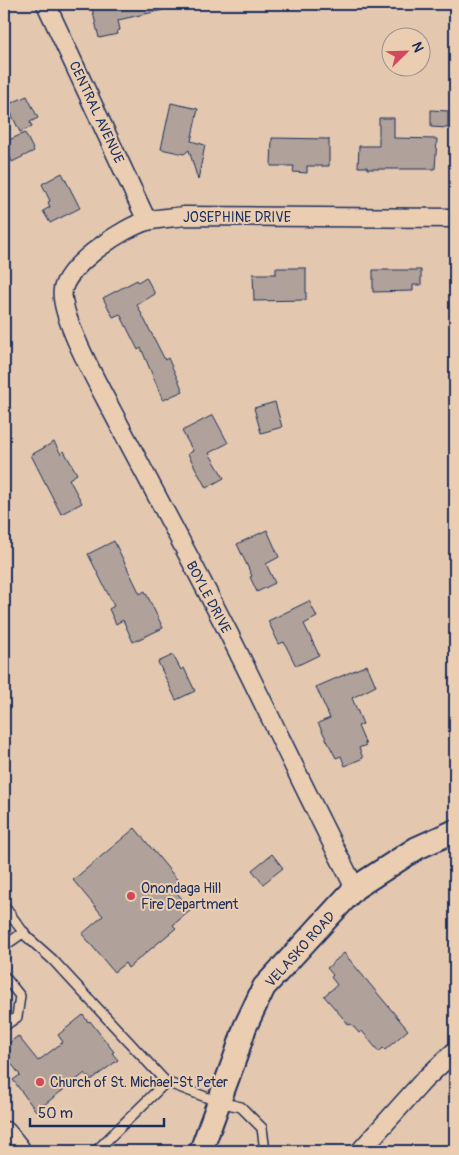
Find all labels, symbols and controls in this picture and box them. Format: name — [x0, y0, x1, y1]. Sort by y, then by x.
north arrow — [382, 28, 432, 78]
text: N — [408, 39, 427, 55]
street label: CENTRAL AVENUE — [65, 58, 128, 166]
street label: JOSEPHINE DRIVE — [183, 209, 291, 226]
street label: BOYLE DRIVE — [182, 558, 235, 636]
place label: Onondaga Hill Fire Department — [141, 880, 239, 913]
marker: Onondaga Hill Fire Department — [125, 890, 137, 902]
street label: VELASKO ROAD — [262, 908, 339, 991]
place label: Church of St. Michael-St Peter — [50, 1074, 228, 1091]
marker: Church of St. Michael-St Peter — [34, 1076, 46, 1088]
scale bar — [30, 1095, 164, 1127]
text: 50 m — [38, 1104, 73, 1123]

